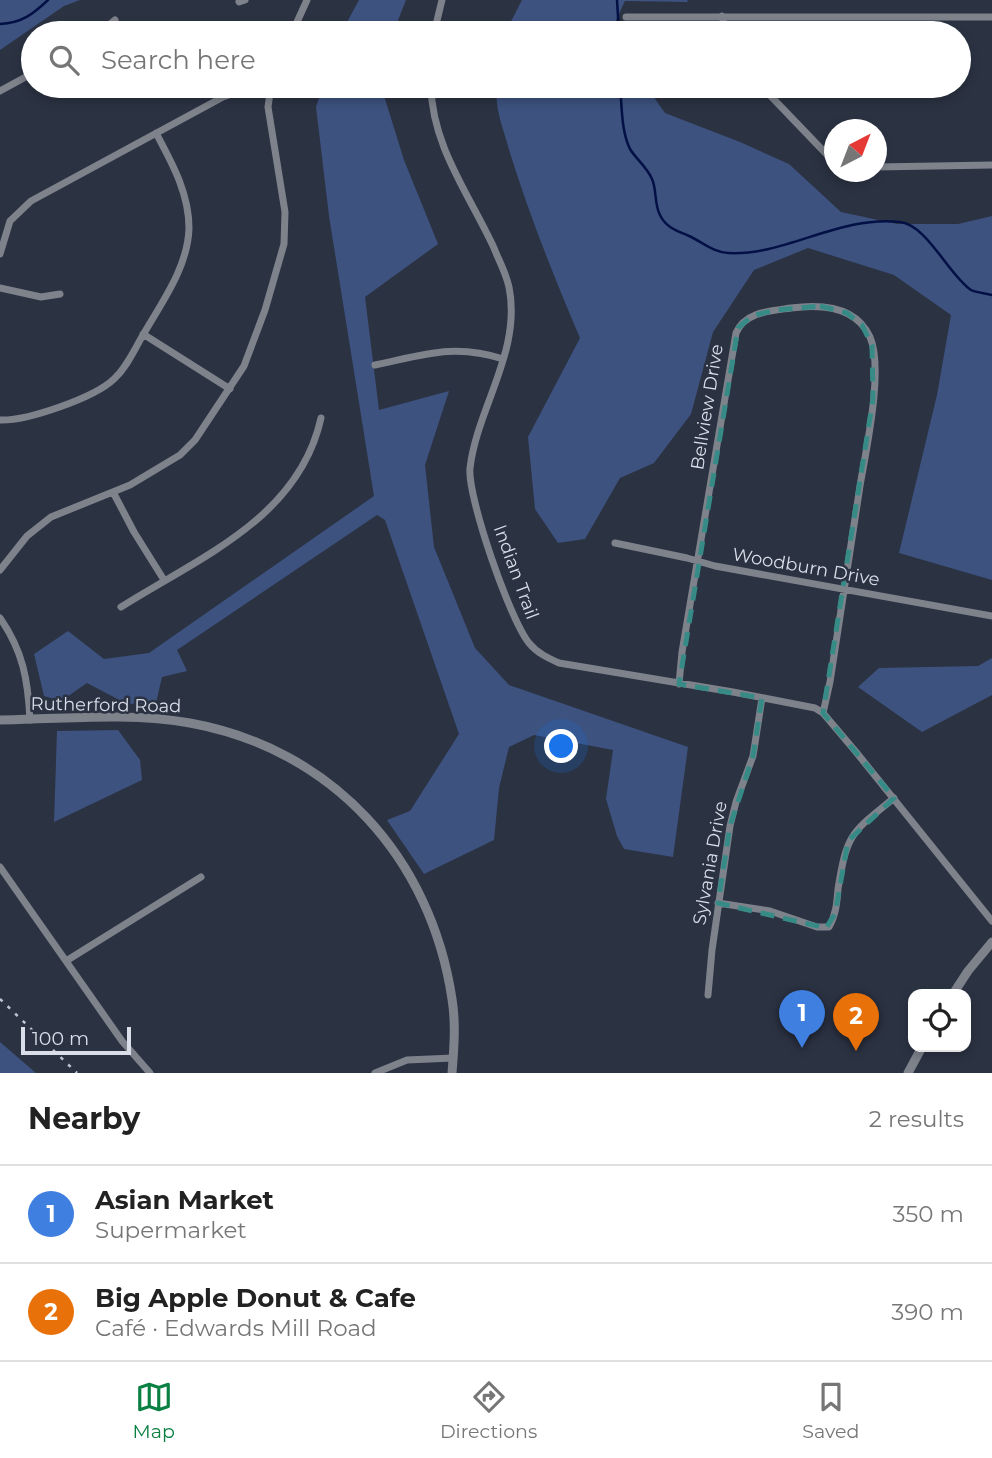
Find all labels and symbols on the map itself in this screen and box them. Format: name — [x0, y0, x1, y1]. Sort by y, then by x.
north arrow — [824, 119, 887, 182]
street label: Bellview Drive — [686, 342, 728, 471]
street label: Indian Trail — [489, 522, 543, 622]
street label: Woodburn Drive — [731, 543, 881, 591]
street label: Rutherford Road — [30, 693, 182, 717]
your location — [544, 729, 578, 763]
street label: Sylvania Drive — [688, 799, 732, 927]
pin: 1 — [779, 990, 825, 1048]
pin: 2 — [833, 993, 879, 1051]
scale bar — [21, 1024, 131, 1056]

